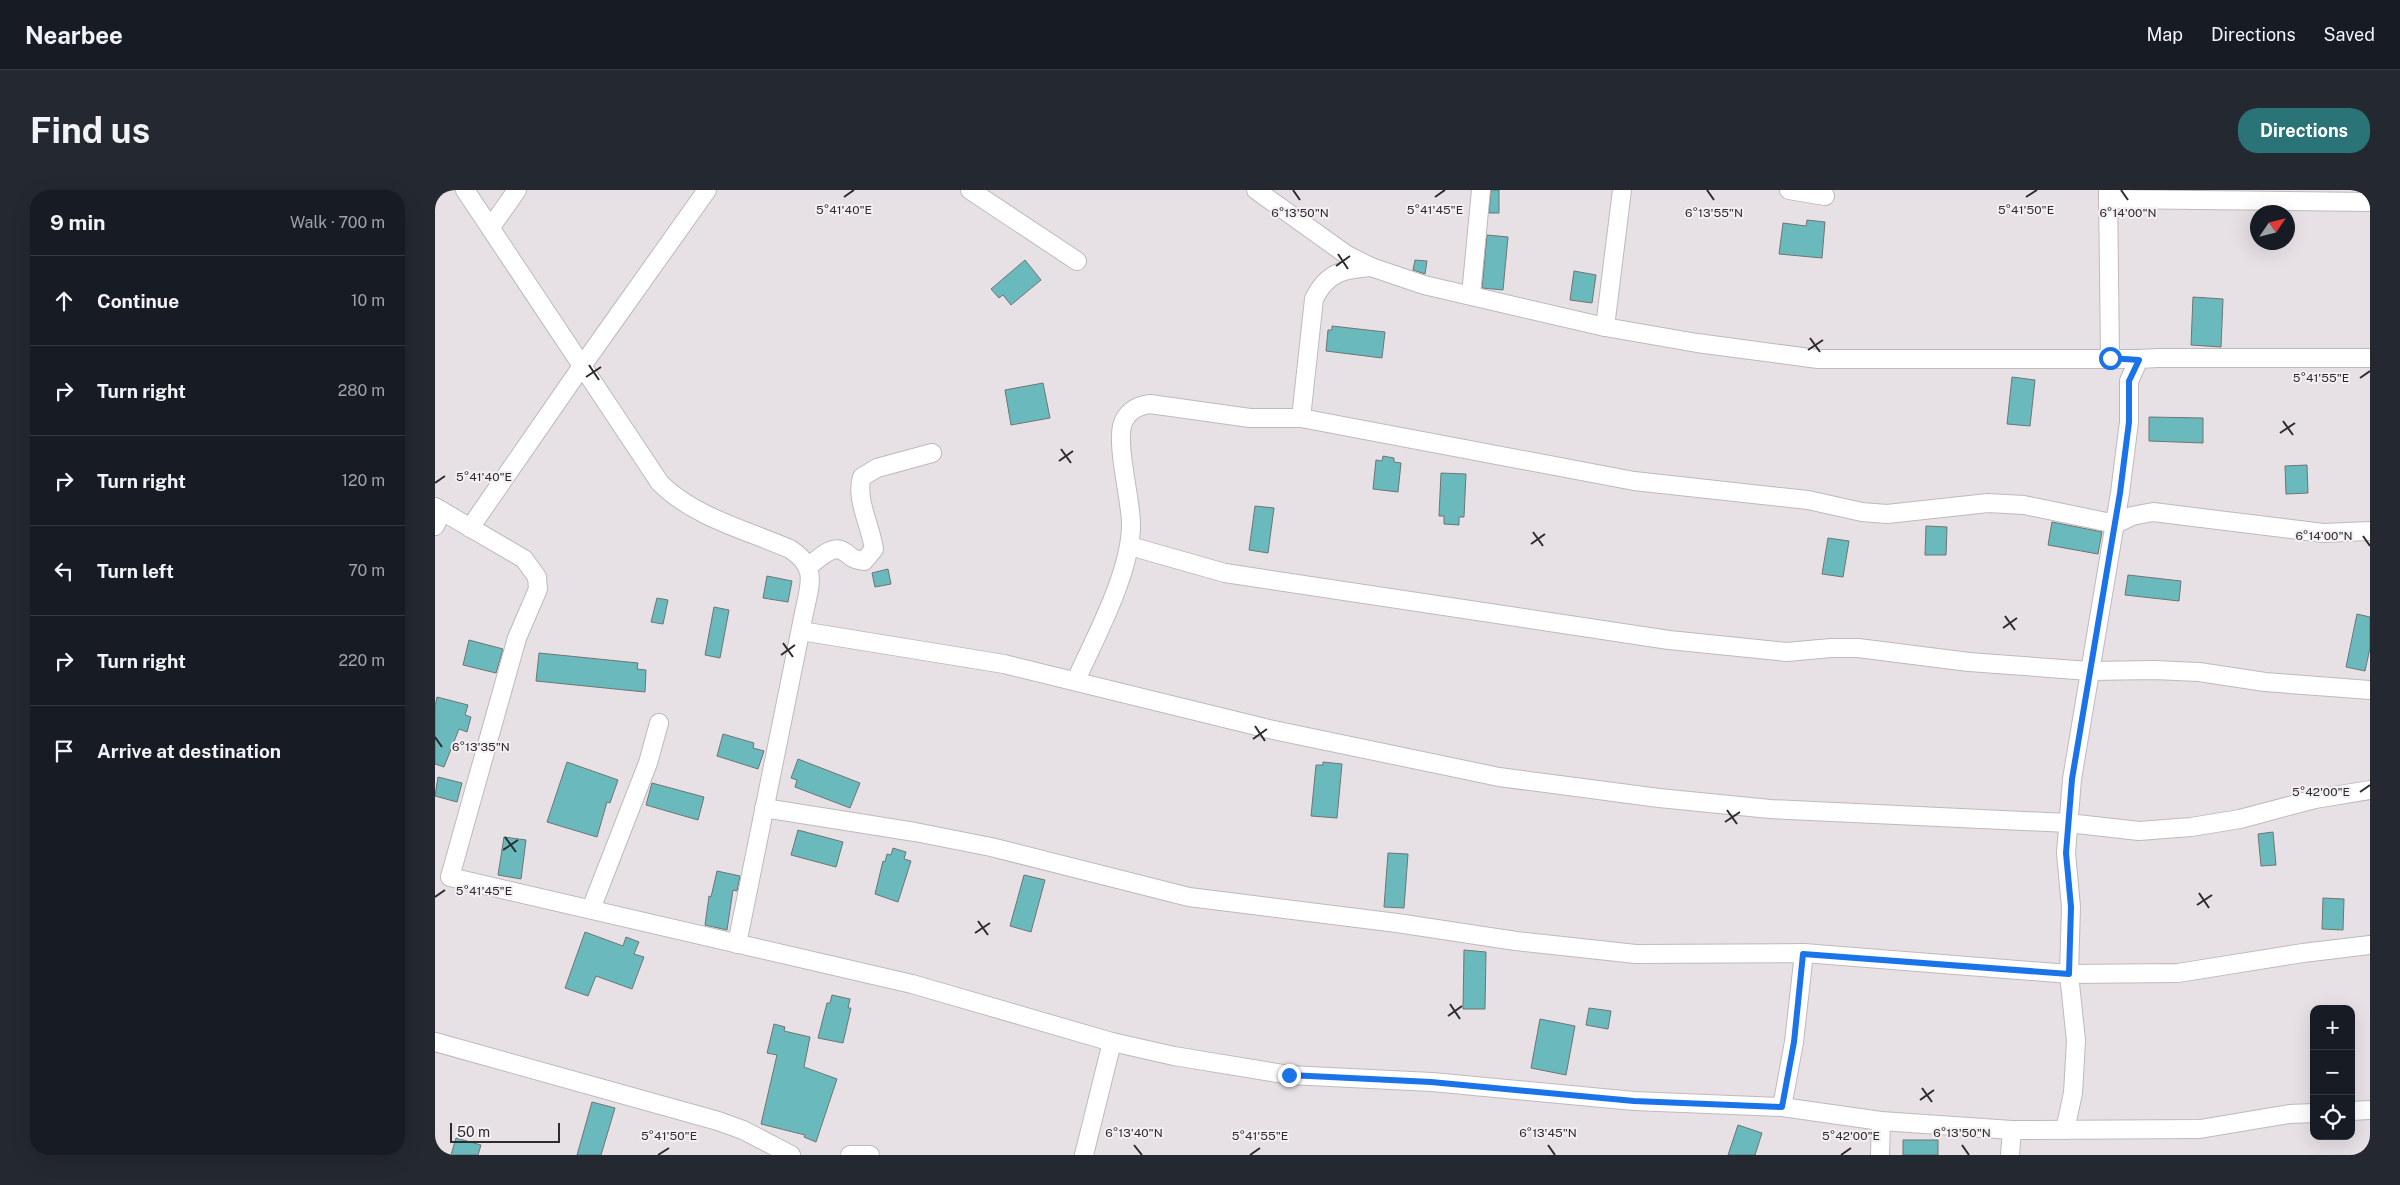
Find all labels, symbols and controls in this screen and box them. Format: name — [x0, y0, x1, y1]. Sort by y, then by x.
text: Nearbee — [25, 21, 123, 49]
text: Map — [2146, 24, 2183, 45]
text: Directions — [2211, 24, 2296, 45]
text: Saved — [2324, 24, 2375, 45]
button: Directions — [2238, 108, 2370, 153]
text: Find us — [30, 110, 150, 151]
text: 5°41'40"E — [816, 203, 872, 217]
text: 5°41'45"E — [1407, 203, 1463, 217]
text: 5°41'50"E — [1998, 203, 2054, 217]
north arrow — [2250, 205, 2295, 250]
text: 6°13'50"N — [1271, 206, 1329, 220]
text: 6°13'55"N — [1685, 206, 1743, 220]
text: 6°14'00"N — [2099, 206, 2157, 220]
text: 9 min — [50, 210, 106, 235]
text: Walk · 700 m — [290, 213, 385, 232]
icon: ahead — [50, 287, 78, 315]
text: Continue — [97, 290, 179, 312]
text: 10 m — [351, 291, 385, 310]
route start — [2099, 347, 2122, 370]
text: 5°41'55"E — [2293, 371, 2349, 385]
icon: right — [50, 377, 78, 405]
text: Turn right — [97, 380, 186, 402]
text: 280 m — [338, 381, 385, 400]
icon: right — [50, 467, 78, 495]
text: Turn right — [97, 470, 186, 492]
text: 5°41'40"E — [456, 470, 512, 484]
text: 120 m — [341, 471, 385, 490]
text: 6°14'00"N — [2295, 529, 2353, 543]
icon: left — [50, 557, 78, 585]
text: Turn left — [97, 560, 174, 582]
text: 70 m — [348, 561, 385, 580]
icon: right — [50, 647, 78, 675]
text: Turn right — [97, 650, 186, 672]
text: 220 m — [338, 651, 385, 670]
icon: arrive — [50, 737, 78, 765]
text: Arrive at destination — [97, 740, 281, 762]
text: 6°13'35"N — [452, 740, 510, 754]
text: 5°42'00"E — [2292, 785, 2350, 799]
text: 5°41'45"E — [456, 884, 512, 898]
map controls — [2310, 1005, 2355, 1140]
button: + — [2310, 1005, 2355, 1050]
button: − — [2310, 1050, 2355, 1095]
route end — [1278, 1064, 1301, 1087]
button: locate — [2310, 1095, 2355, 1140]
scale bar — [450, 1120, 560, 1143]
text: 50 m — [457, 1124, 490, 1140]
text: 6°13'40"N — [1105, 1126, 1163, 1140]
text: 6°13'45"N — [1519, 1126, 1577, 1140]
text: 6°13'50"N — [1933, 1126, 1991, 1140]
text: 5°41'50"E — [641, 1129, 697, 1143]
text: 5°41'55"E — [1232, 1129, 1288, 1143]
text: 5°42'00"E — [1822, 1129, 1880, 1143]

